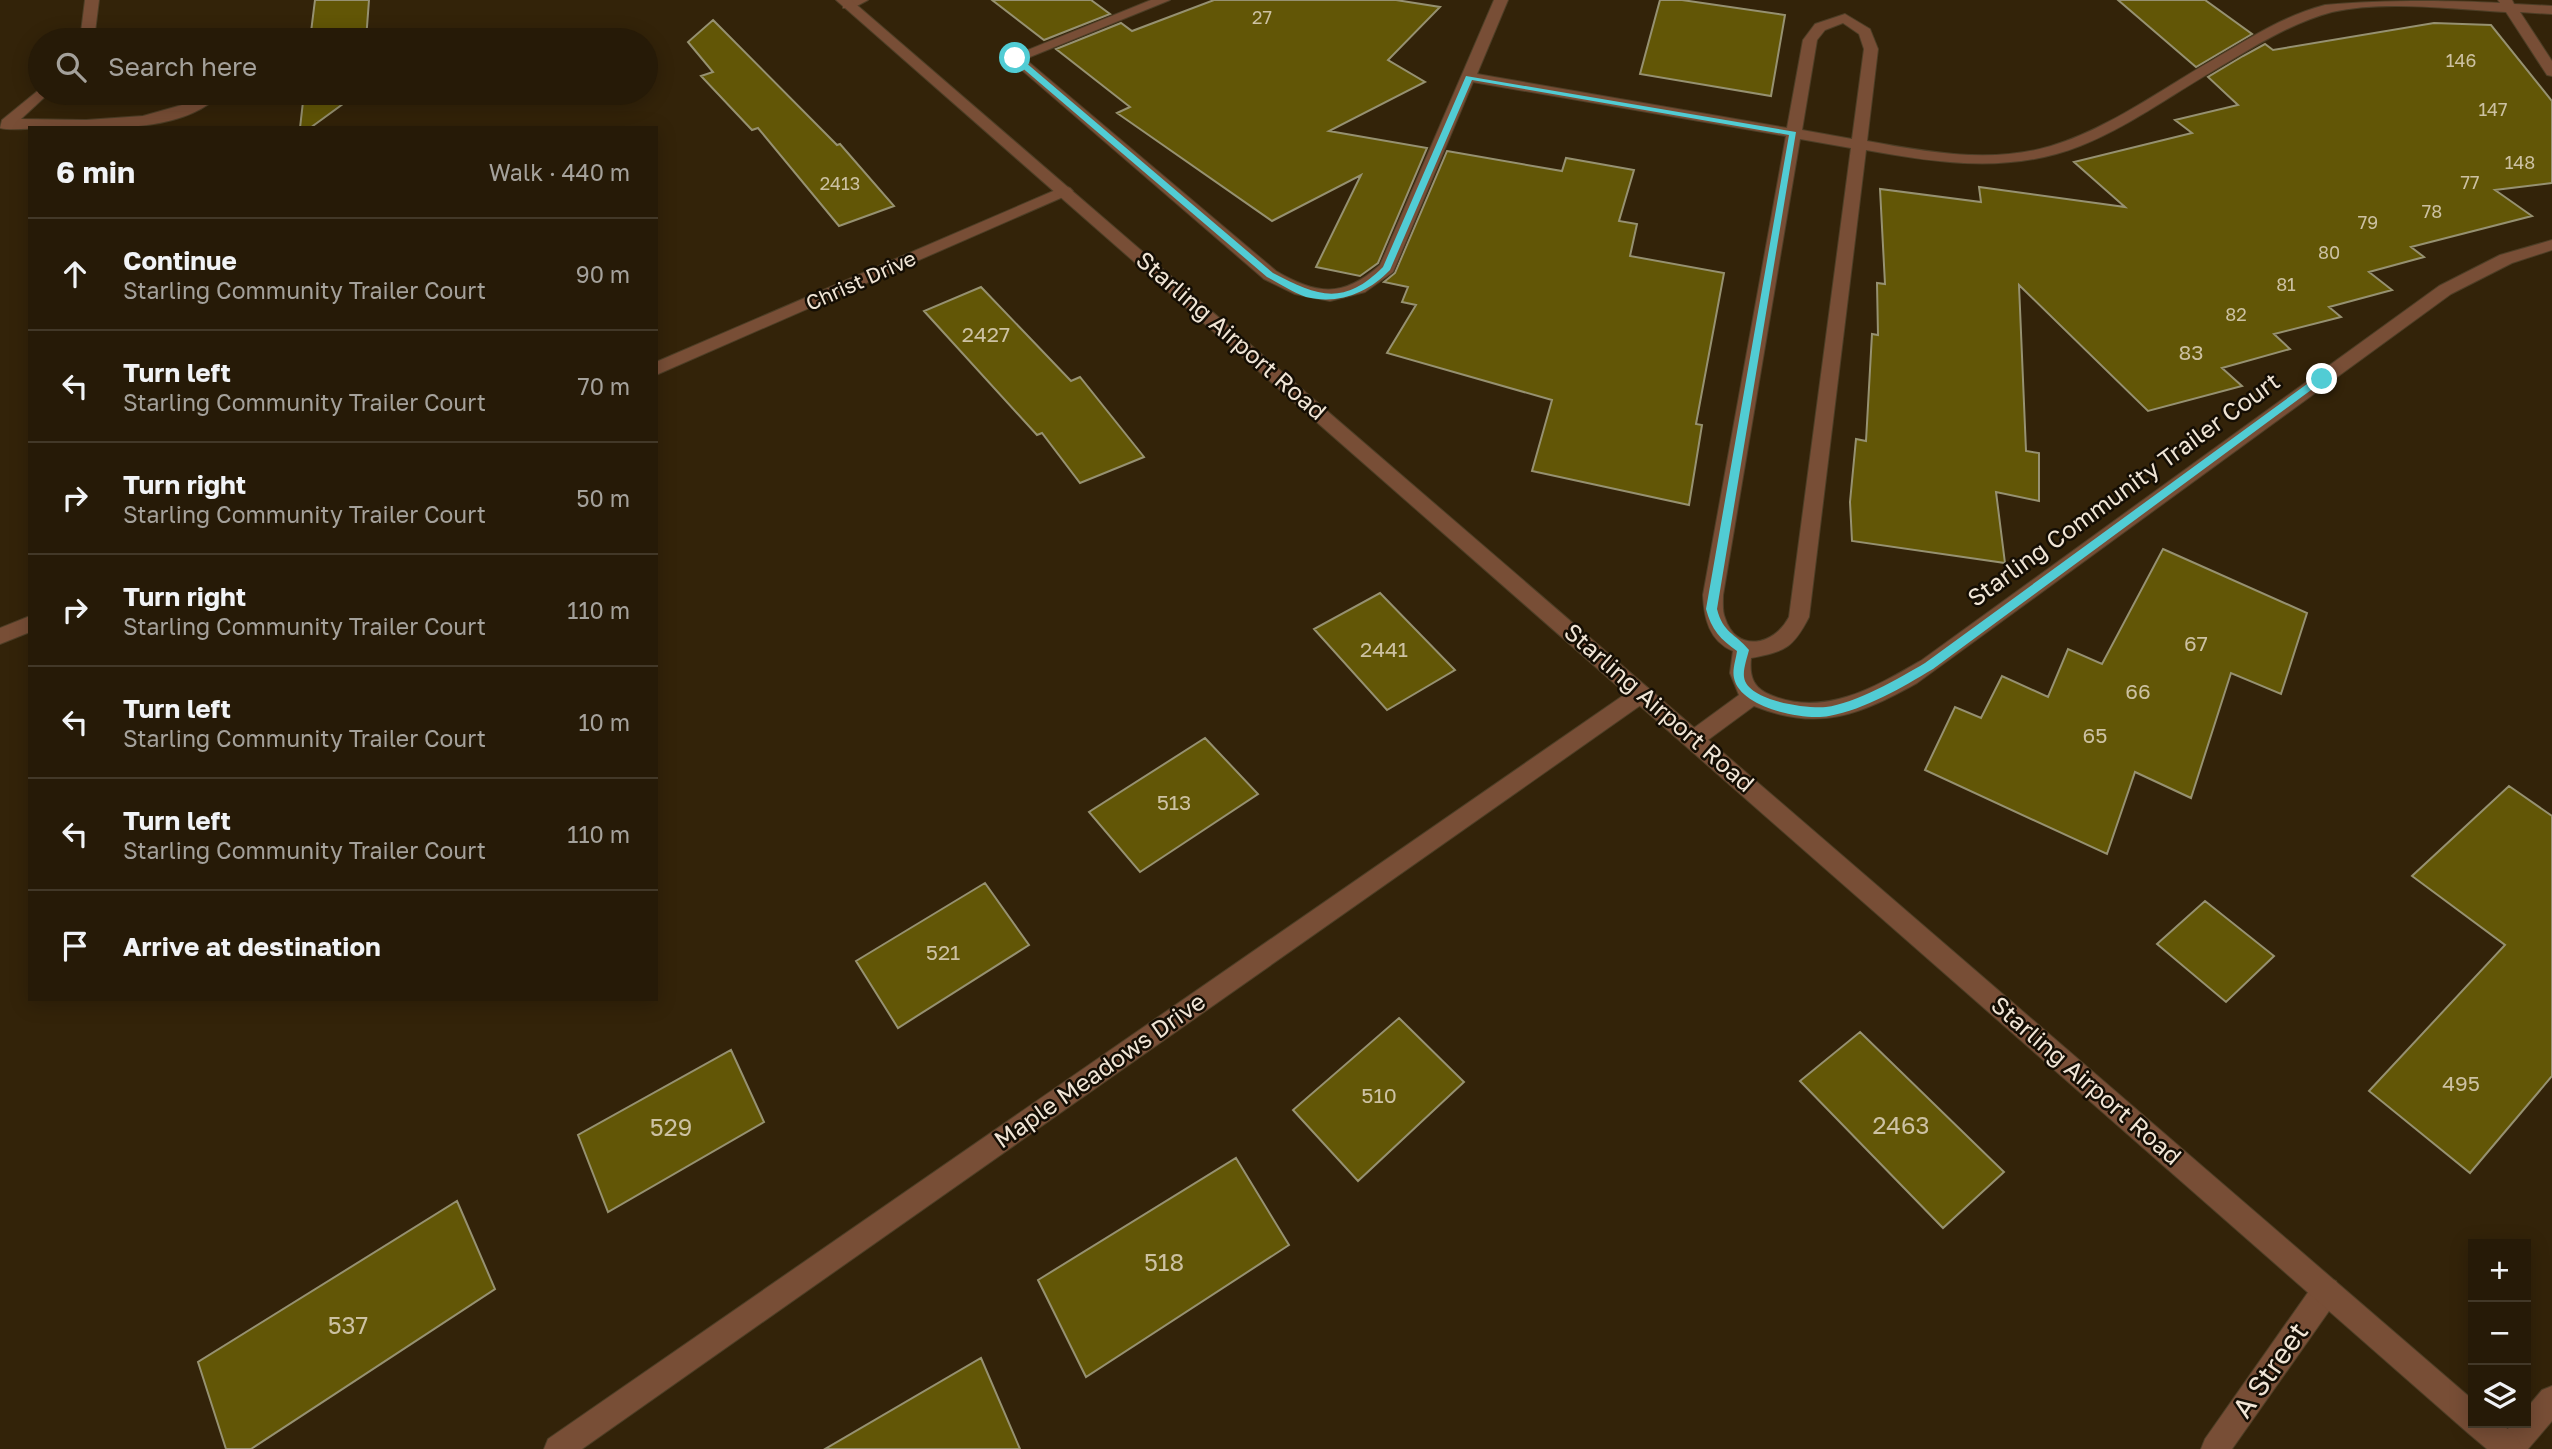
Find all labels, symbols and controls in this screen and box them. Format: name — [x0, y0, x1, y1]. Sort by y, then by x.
house number: 27 — [1252, 6, 1272, 28]
search box — [28, 28, 658, 105]
route start — [999, 42, 1030, 73]
icon: search — [52, 48, 90, 86]
house number: 146 — [2446, 49, 2476, 71]
text: Search here — [108, 51, 257, 82]
house number: 147 — [2478, 98, 2508, 120]
house number: 148 — [2505, 151, 2535, 173]
text: 6 min — [56, 154, 135, 190]
text: Walk · 440 m — [489, 158, 630, 186]
house number: 77 — [2460, 171, 2480, 193]
house number: 2413 — [820, 172, 860, 194]
house number: 78 — [2422, 200, 2442, 222]
house number: 79 — [2358, 211, 2378, 233]
house number: 80 — [2318, 241, 2340, 263]
street label: Christ Drive — [801, 244, 920, 316]
street label: Starling Airport Road — [1131, 244, 1333, 425]
text: Continue — [123, 245, 237, 276]
icon: ahead — [56, 255, 94, 293]
text: 90 m — [576, 260, 630, 288]
house number: 81 — [2276, 273, 2296, 295]
text: Starling Community Trailer Court — [123, 276, 486, 304]
house number: 82 — [2225, 303, 2247, 325]
house number: 2427 — [962, 321, 1010, 347]
house number: 83 — [2178, 339, 2204, 365]
text: Turn left — [123, 357, 231, 388]
route end — [2306, 363, 2337, 394]
street label: Starling Community Trailer Court — [1961, 366, 2285, 612]
icon: left — [56, 367, 94, 405]
text: 70 m — [577, 372, 630, 400]
text: Starling Community Trailer Court — [123, 388, 486, 416]
text: Turn right — [123, 469, 246, 500]
icon: right — [56, 479, 94, 517]
text: 50 m — [576, 484, 630, 512]
text: Starling Community Trailer Court — [123, 500, 486, 528]
text: Turn right — [123, 581, 246, 612]
icon: right — [56, 591, 94, 629]
text: 110 m — [567, 596, 630, 624]
text: Starling Community Trailer Court — [123, 612, 486, 640]
street label: Starling Airport Road — [1559, 616, 1761, 797]
house number: 67 — [2184, 630, 2208, 656]
house number: 2441 — [1360, 636, 1408, 662]
house number: 66 — [2125, 678, 2151, 704]
text: Turn left — [123, 693, 231, 724]
icon: left — [56, 703, 94, 741]
text: 10 m — [578, 708, 630, 736]
house number: 65 — [2083, 722, 2107, 748]
text: Starling Community Trailer Court — [123, 724, 486, 752]
house number: 513 — [1157, 789, 1191, 815]
text: Turn left — [123, 805, 231, 836]
icon: left — [56, 815, 94, 853]
text: 110 m — [567, 820, 630, 848]
text: Starling Community Trailer Court — [123, 836, 486, 864]
icon: arrive — [56, 927, 94, 965]
text: Arrive at destination — [123, 931, 381, 962]
house number: 521 — [926, 939, 960, 965]
street label: Maple Meadows Drive — [988, 986, 1210, 1154]
street label: Starling Airport Road — [1986, 989, 2188, 1170]
house number: 495 — [2442, 1070, 2480, 1096]
house number: 510 — [1361, 1082, 1397, 1108]
house number: 2463 — [1872, 1110, 1930, 1139]
house number: 529 — [650, 1112, 692, 1141]
map controls — [2468, 1239, 2531, 1428]
button: + — [2468, 1239, 2531, 1302]
house number: 518 — [1144, 1247, 1184, 1276]
button: − — [2468, 1302, 2531, 1365]
house number: 537 — [328, 1310, 368, 1339]
street label: A Street — [2225, 1316, 2314, 1424]
button: layers — [2468, 1365, 2531, 1428]

